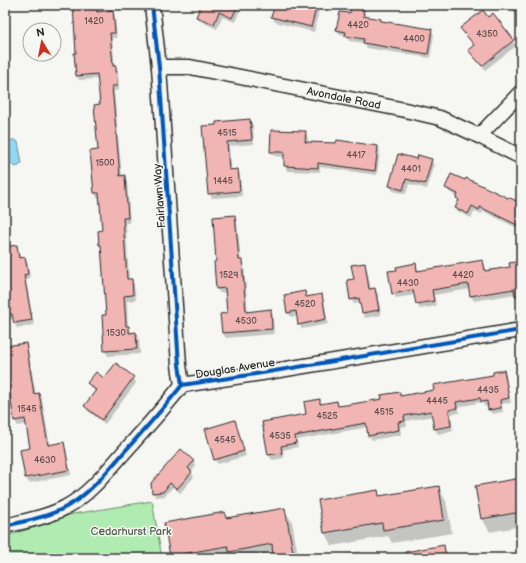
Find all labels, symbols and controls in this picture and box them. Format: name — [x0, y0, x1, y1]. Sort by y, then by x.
house number: 1420 — [84, 16, 104, 27]
house number: 4420 — [347, 20, 369, 31]
north arrow — [22, 22, 62, 62]
text: N — [35, 26, 46, 40]
house number: 4350 — [476, 29, 498, 40]
house number: 4400 — [403, 34, 425, 45]
street label: Avondale Road — [306, 85, 382, 112]
house number: 4515 — [217, 128, 237, 139]
house number: 4417 — [347, 150, 366, 161]
house number: 1500 — [95, 158, 115, 169]
street label: Fairlawn Way — [151, 163, 168, 229]
house number: 4401 — [401, 164, 421, 175]
house number: 1445 — [213, 176, 233, 187]
house number: 1529 — [219, 270, 239, 281]
house number: 4420 — [452, 270, 474, 281]
house number: 4430 — [397, 278, 419, 289]
house number: 4520 — [294, 299, 316, 310]
house number: 4530 — [235, 316, 257, 327]
house number: 1530 — [106, 328, 126, 339]
street label: Douglas Avenue — [194, 356, 276, 381]
house number: 4435 — [477, 385, 499, 396]
house number: 4445 — [426, 396, 448, 407]
house number: 1545 — [17, 404, 37, 415]
house number: 4515 — [374, 407, 394, 418]
house number: 4525 — [316, 411, 338, 422]
house number: 4535 — [269, 431, 291, 442]
house number: 4545 — [214, 435, 236, 446]
house number: 4630 — [34, 455, 56, 466]
park label: Cedarhurst Park — [91, 525, 172, 538]

